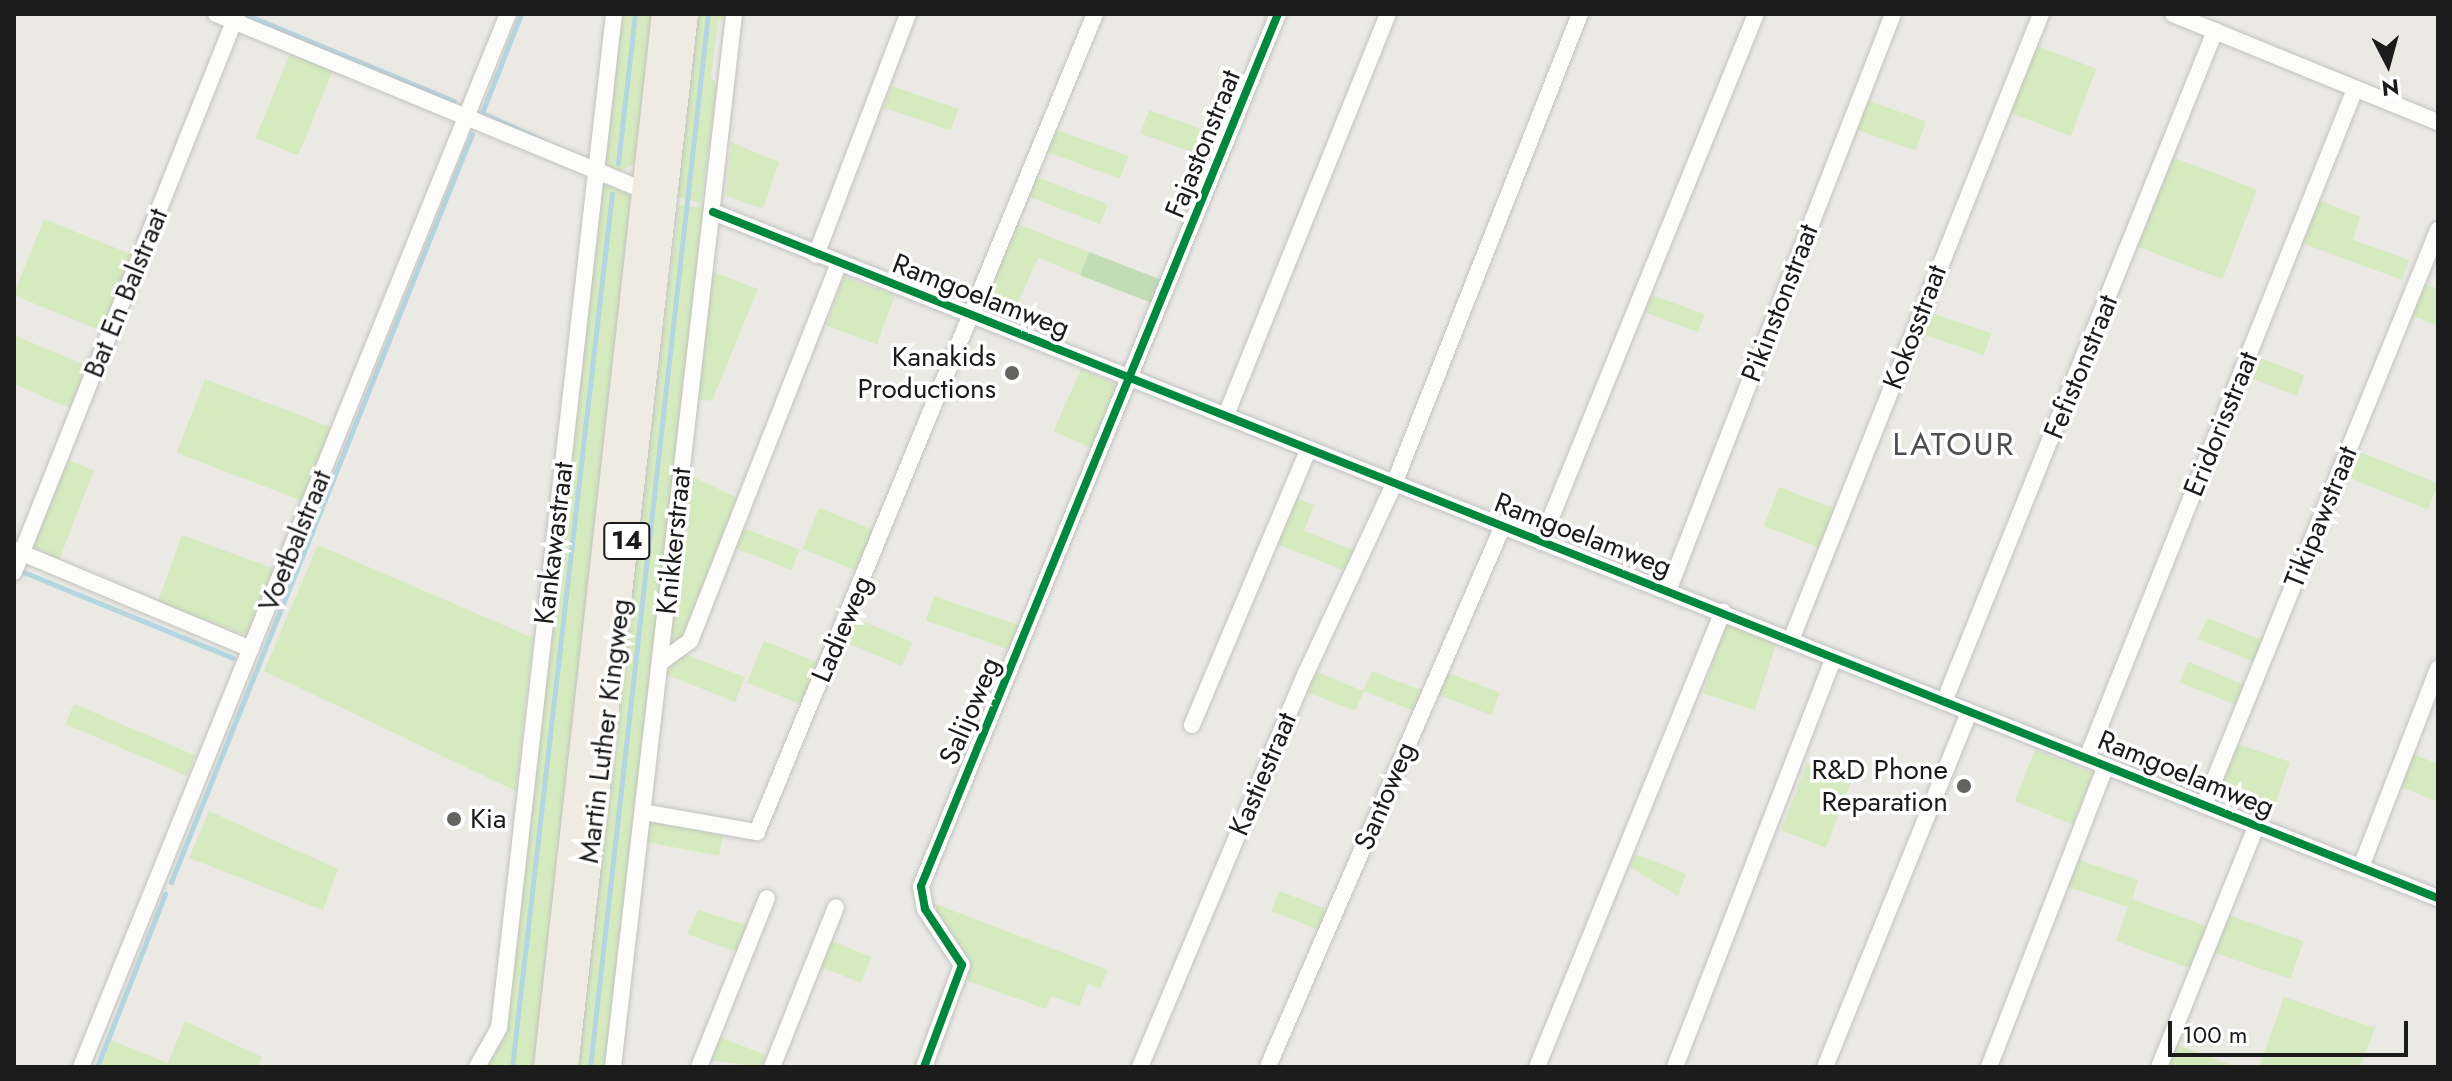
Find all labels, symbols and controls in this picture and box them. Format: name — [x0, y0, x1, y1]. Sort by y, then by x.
north arrow — [2348, 24, 2428, 104]
street label: Fajastonstraat — [1158, 65, 1248, 223]
text: N — [2380, 71, 2401, 105]
street label: Bat En Balstraat — [77, 203, 175, 383]
street label: Pikinstonstraat — [1735, 219, 1825, 387]
street label: Ramgoelamweg — [888, 247, 1074, 345]
street label: Kokosstraat — [1876, 260, 1954, 394]
street label: Fefistonstraat — [2037, 290, 2125, 444]
place label: Kanakids Productions — [857, 340, 996, 406]
street label: Eridorisstraat — [2177, 347, 2265, 501]
marker: Kanakids Productions — [1003, 364, 1021, 382]
district label: LATOUR — [1893, 425, 2015, 463]
street label: Tikipawstraat — [2277, 441, 2365, 593]
street label: Kankawastraat — [527, 460, 581, 626]
street label: Voetbalstraat — [251, 465, 339, 617]
street label: Knikkerstraat — [650, 466, 698, 616]
street label: Ramgoelamweg — [1490, 486, 1676, 584]
road number: 14 — [603, 519, 651, 563]
street label: Ladieweg — [805, 571, 879, 687]
street label: Martin Luther Kingweg — [572, 597, 638, 865]
street label: Salijoweg — [932, 652, 1008, 770]
street label: Kastiestraat — [1222, 707, 1304, 841]
street label: Ramgoelamweg — [2093, 723, 2279, 825]
street label: Santoweg — [1347, 737, 1423, 855]
place label: R&D Phone Reparation — [1812, 753, 1948, 819]
marker: R&D Phone Reparation — [1955, 777, 1973, 795]
place label: Kia — [470, 802, 507, 836]
marker: Kia — [445, 810, 463, 828]
scale bar — [2172, 1005, 2412, 1055]
text: 100 m — [2182, 1017, 2248, 1052]

